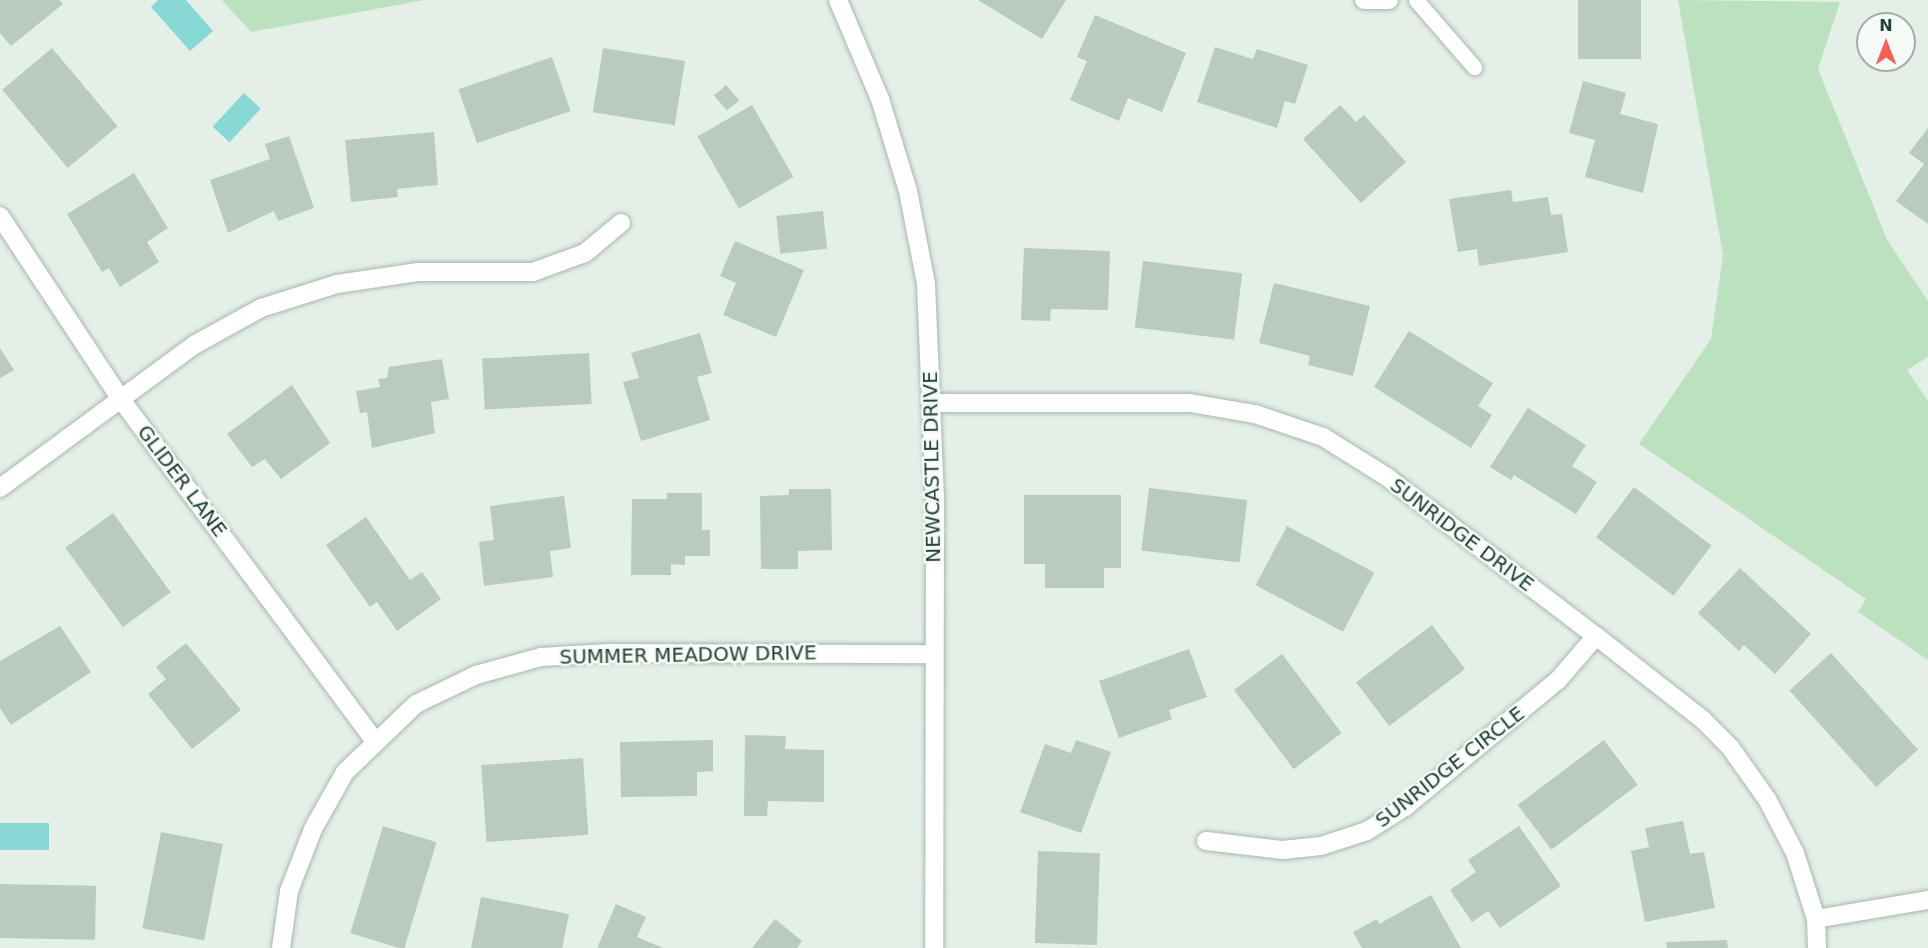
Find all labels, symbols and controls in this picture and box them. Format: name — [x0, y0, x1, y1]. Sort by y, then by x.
north arrow — [1856, 12, 1916, 72]
text: N — [1879, 16, 1893, 35]
street label: NEWCASTLE DRIVE — [918, 371, 946, 563]
street label: GLIDER LANE — [132, 420, 232, 542]
street label: SUNRIDGE DRIVE — [1385, 473, 1539, 597]
street label: SUMMER MEADOW DRIVE — [559, 641, 817, 669]
street label: SUNRIDGE CIRCLE — [1371, 701, 1529, 833]

